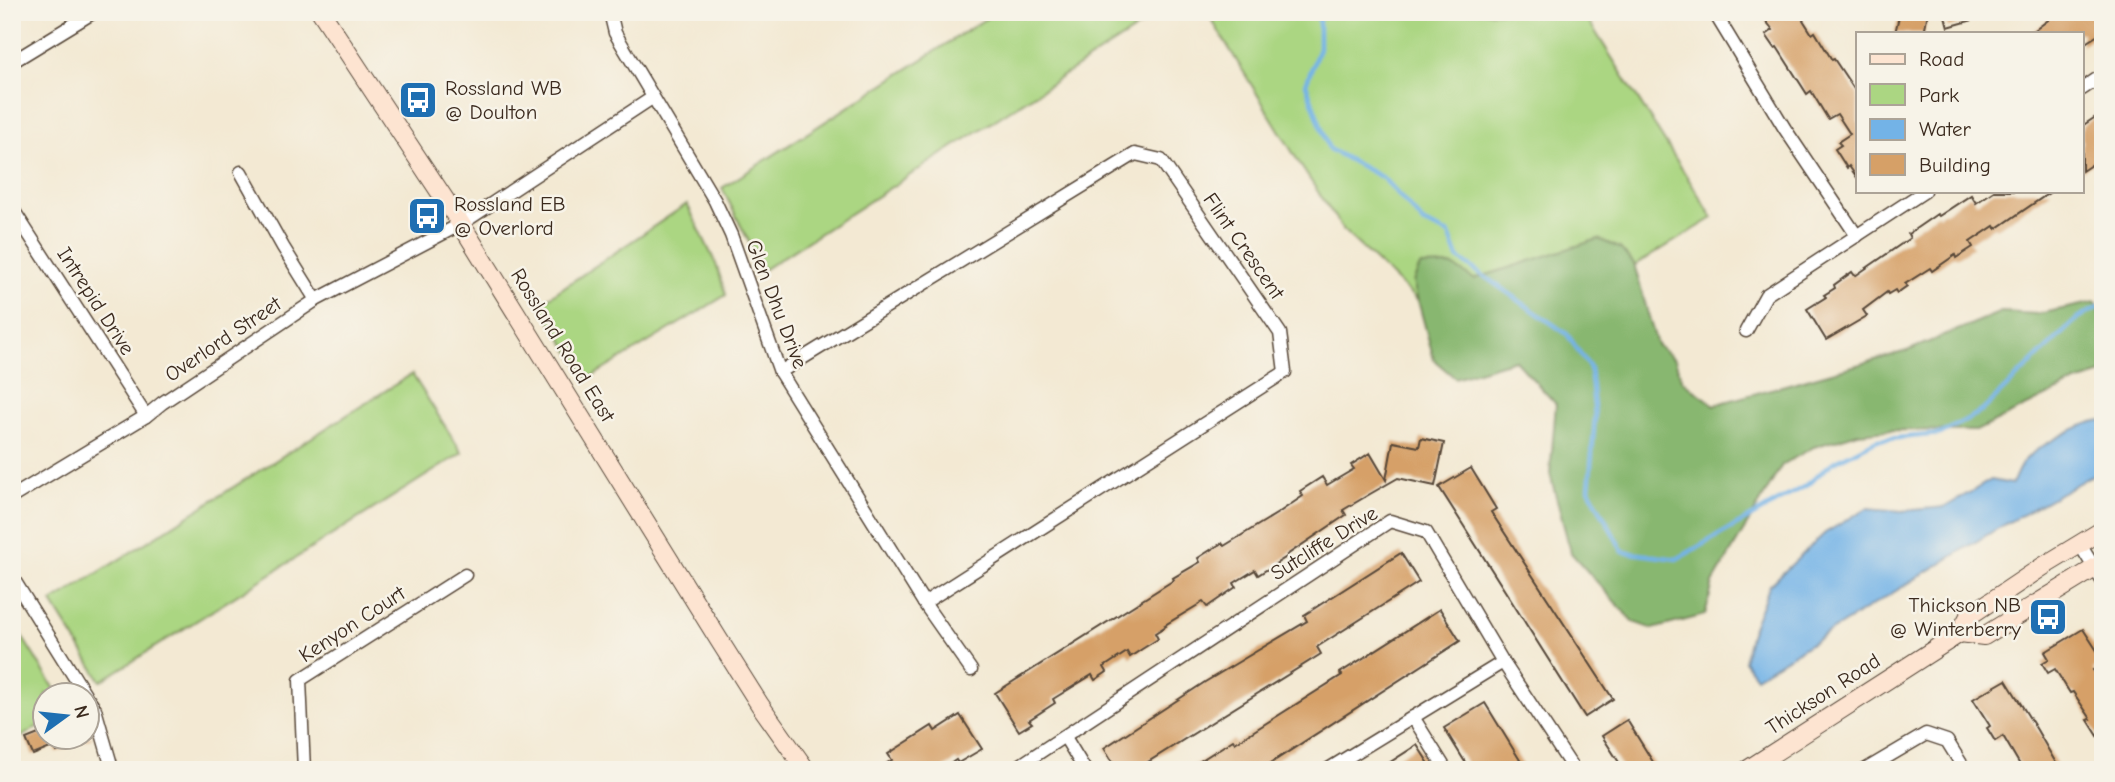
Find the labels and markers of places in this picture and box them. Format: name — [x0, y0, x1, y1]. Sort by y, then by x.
place label: Rossland WB @ Doulton — [445, 76, 562, 124]
bus stop icon: Rossland WB @ Doulton — [397, 79, 439, 121]
place label: Rossland EB @ Overlord — [454, 192, 566, 240]
bus stop icon: Rossland EB @ Overlord — [406, 195, 448, 237]
place label: Thickson NB @ Winterberry — [1890, 593, 2022, 641]
bus stop icon: Thickson NB @ Winterberry — [2027, 596, 2069, 638]

